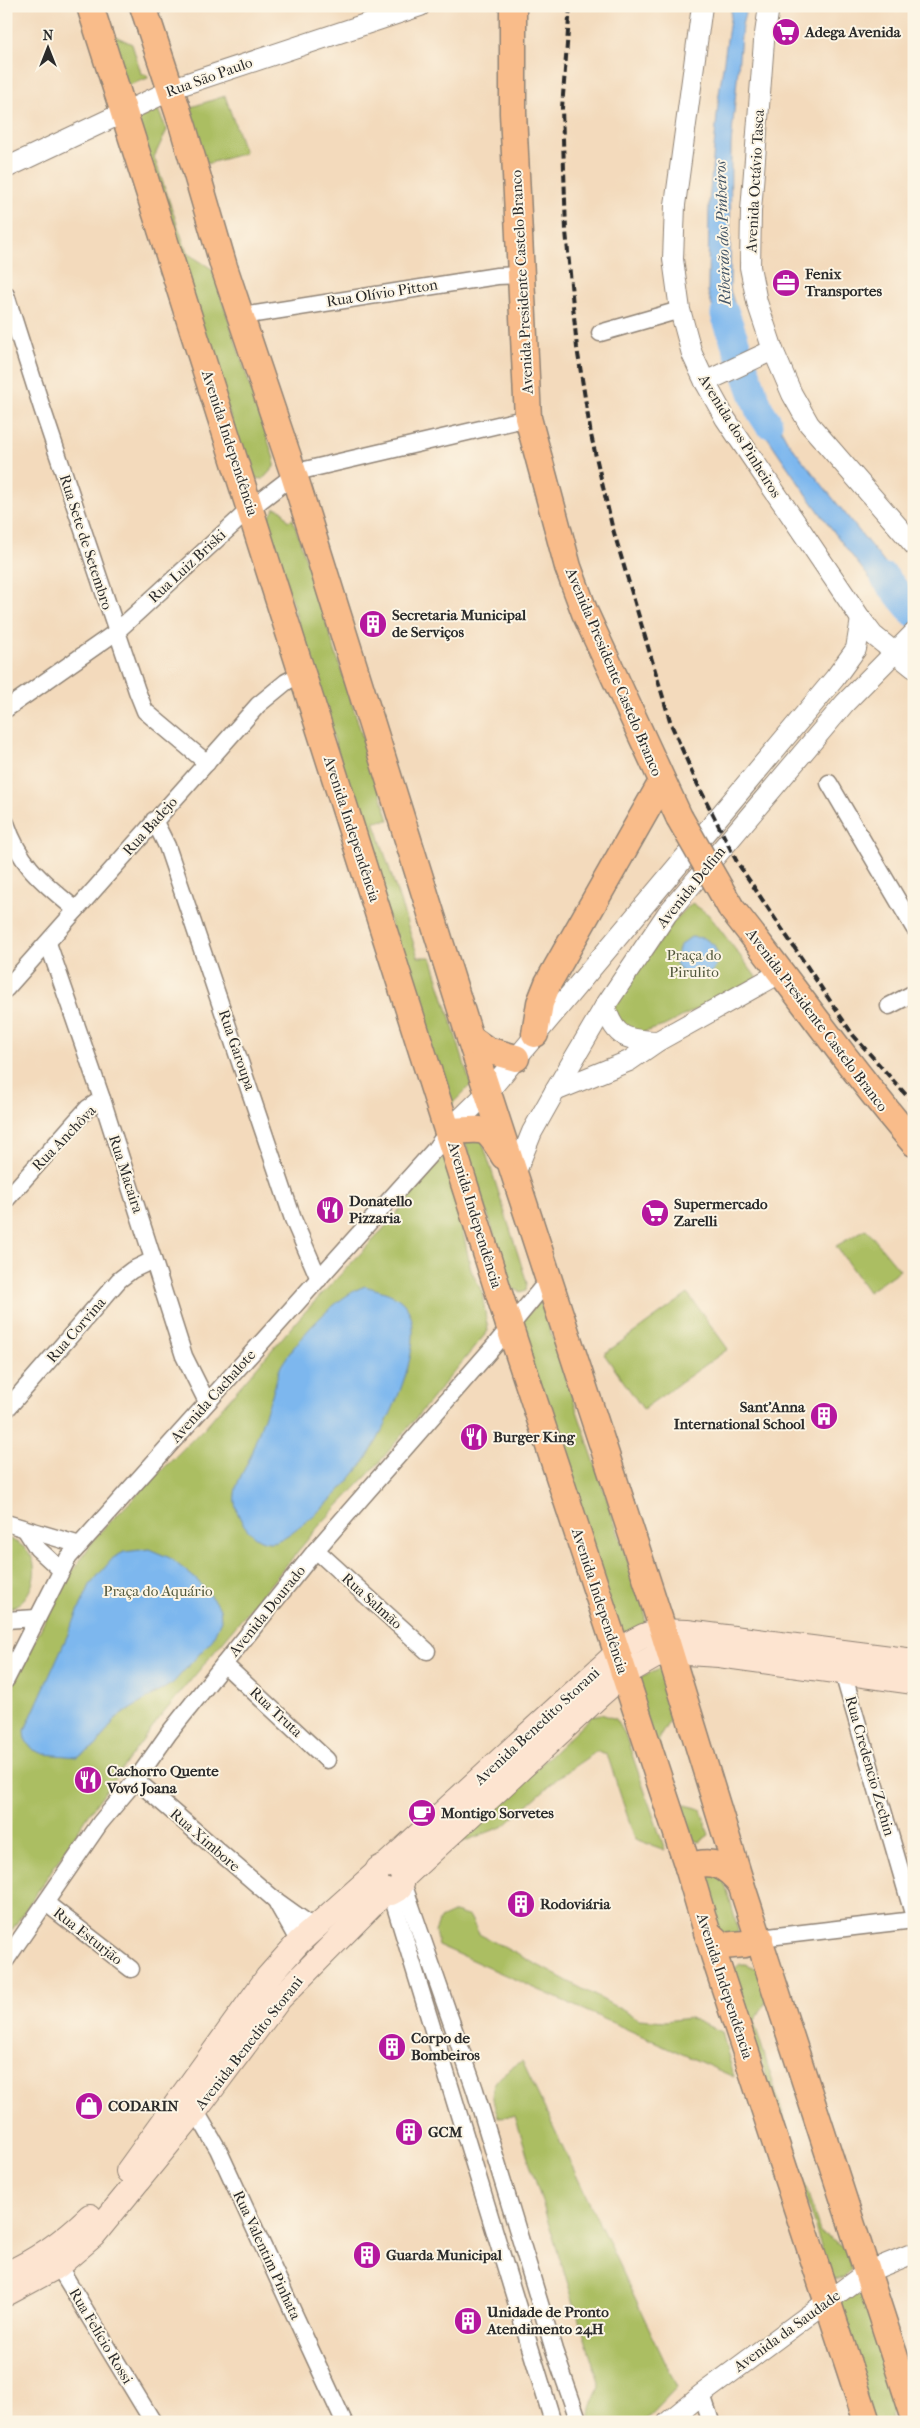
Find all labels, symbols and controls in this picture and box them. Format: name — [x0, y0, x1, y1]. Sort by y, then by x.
supermarket icon: Adega Avenida — [771, 17, 801, 47]
north arrow — [22, 22, 72, 72]
place label: Adega Avenida — [804, 23, 902, 41]
text: N — [43, 27, 54, 44]
street label: Rua São Paulo — [163, 53, 255, 101]
street label: Avenida Octávio Tasca — [742, 108, 768, 254]
water label: Ribeirão dos Pinheiros — [710, 159, 735, 307]
street label: Avenida Presidente Castelo Branco — [507, 169, 537, 395]
place label: Fenix Transportes — [804, 265, 883, 300]
office icon: Fenix Transportes — [771, 268, 801, 298]
street label: Rua Olívio Pitton — [325, 275, 439, 311]
street label: Avenida Independência — [198, 367, 262, 519]
street label: Avenida dos Pinheiros — [694, 370, 785, 501]
street label: Rua Sete de Setembro — [56, 472, 117, 612]
street label: Rua Luiz Briski — [145, 525, 230, 606]
street label: Avenida Presidente Castelo Branco — [562, 564, 666, 779]
place label: Secretaria Municipal de Serviços — [392, 606, 527, 642]
building icon: Secretaria Municipal de Serviços — [358, 609, 388, 639]
street label: Avenida Independência — [320, 753, 384, 905]
street label: Rua Badejo — [119, 793, 181, 859]
street label: Avenida Delfim — [652, 842, 730, 932]
street label: Avenida Presidente Castelo Branco — [742, 924, 892, 1115]
park label: Praça do Pirulito — [667, 946, 722, 981]
street label: Rua Garoupa — [215, 1007, 260, 1094]
street label: Rua Anchôva — [28, 1101, 100, 1175]
street label: Rua Macaira — [105, 1133, 147, 1216]
street label: Avenida Independência — [444, 1139, 506, 1291]
place label: Donatello Pizzaria — [349, 1192, 412, 1227]
restaurant icon: Donatello Pizzaria — [315, 1195, 345, 1225]
place label: Supermercado Zarelli — [674, 1195, 768, 1230]
supermarket icon: Supermercado Zarelli — [640, 1198, 670, 1228]
street label: Rua Corvina — [43, 1293, 110, 1366]
street label: Avenida Cachalote — [166, 1345, 260, 1447]
place label: Sant'Anna International School — [674, 1398, 806, 1433]
building icon: Sant'Anna International School — [809, 1401, 839, 1431]
restaurant icon: Burger King — [459, 1422, 489, 1452]
place label: Burger King — [493, 1428, 576, 1446]
street label: Avenida Independência — [568, 1525, 632, 1677]
street label: Avenida Dourado — [224, 1562, 309, 1661]
street label: Rua Salmão — [338, 1569, 406, 1633]
park label: Praça do Aquário — [103, 1582, 213, 1600]
street label: Avenida Benedito Storani — [470, 1663, 604, 1789]
street label: Rua Truta — [246, 1683, 307, 1742]
street label: Rua Credencio Zechin — [841, 1694, 899, 1838]
place label: Cachorro Quente Vovó Joana — [106, 1762, 219, 1797]
restaurant icon: Cachorro Quente Vovó Joana — [73, 1765, 103, 1795]
cafe icon: Montigo Sorvetes — [407, 1798, 437, 1828]
place label: Montigo Sorvetes — [440, 1804, 554, 1822]
street label: Rua Ximbore — [166, 1805, 244, 1876]
building icon: Rodoviária — [506, 1889, 536, 1919]
place label: Rodoviária — [540, 1895, 611, 1913]
street label: Rua Esturjão — [50, 1903, 126, 1969]
street label: Avenida Independência — [693, 1910, 757, 2062]
street label: Avenida Benedito Storani — [191, 1972, 307, 2114]
place label: Corpo de Bombeiros — [411, 2029, 480, 2064]
building icon: Corpo de Bombeiros — [377, 2032, 407, 2062]
shop icon: CODARIN — [74, 2091, 104, 2121]
place label: CODARIN — [108, 2097, 179, 2115]
building icon: GCM — [394, 2117, 424, 2147]
place label: GCM — [428, 2123, 463, 2141]
street label: Rua Valentim Pinhata — [229, 2188, 305, 2323]
building icon: Guarda Municipal — [352, 2240, 382, 2270]
place label: Guarda Municipal — [386, 2246, 503, 2264]
street label: Rua Felício Rossi — [65, 2285, 137, 2388]
street label: Avenida da Saudade — [729, 2286, 844, 2376]
place label: Unidade de Pronto Atendimento 24H — [486, 2303, 609, 2338]
building icon: Unidade de Pronto Atendimento 24H — [453, 2306, 483, 2336]

